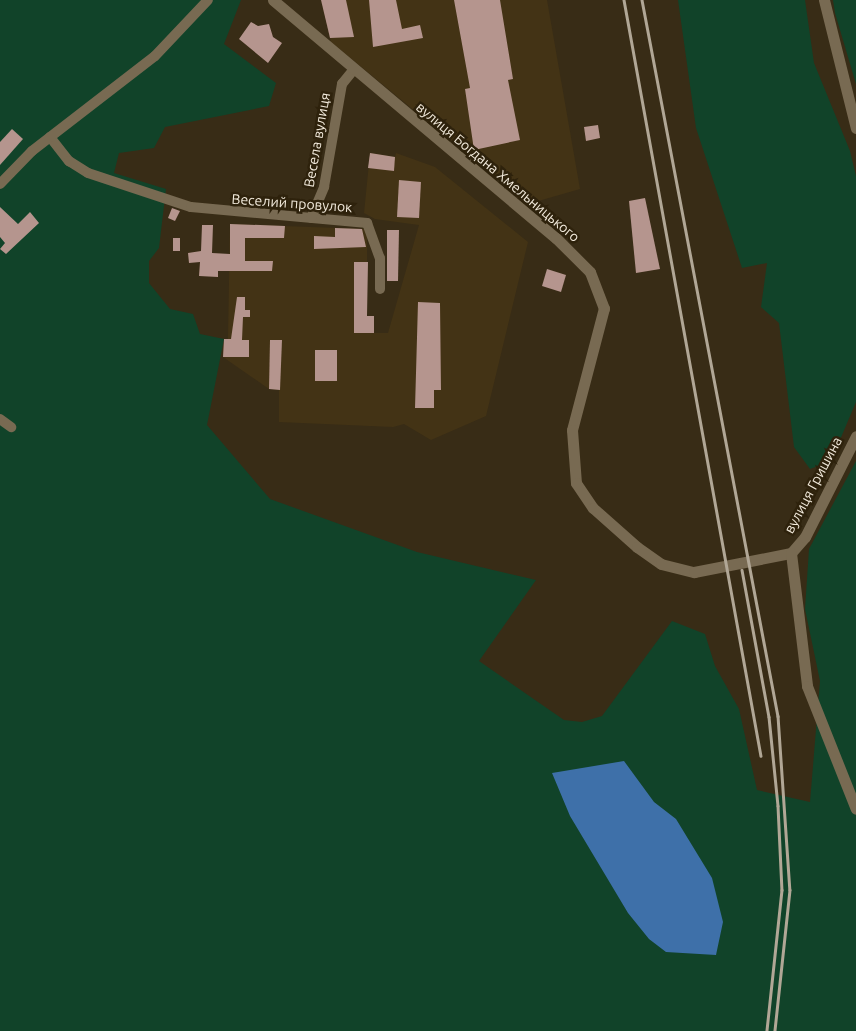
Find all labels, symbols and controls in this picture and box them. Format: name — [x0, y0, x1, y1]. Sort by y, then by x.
street label: Весела вулиця — [300, 91, 334, 189]
street label: вулиця Богдана Хмельницького — [413, 99, 583, 245]
street label: Веселий провулок — [231, 190, 353, 216]
street label: вулиця Гришина — [780, 434, 846, 536]

